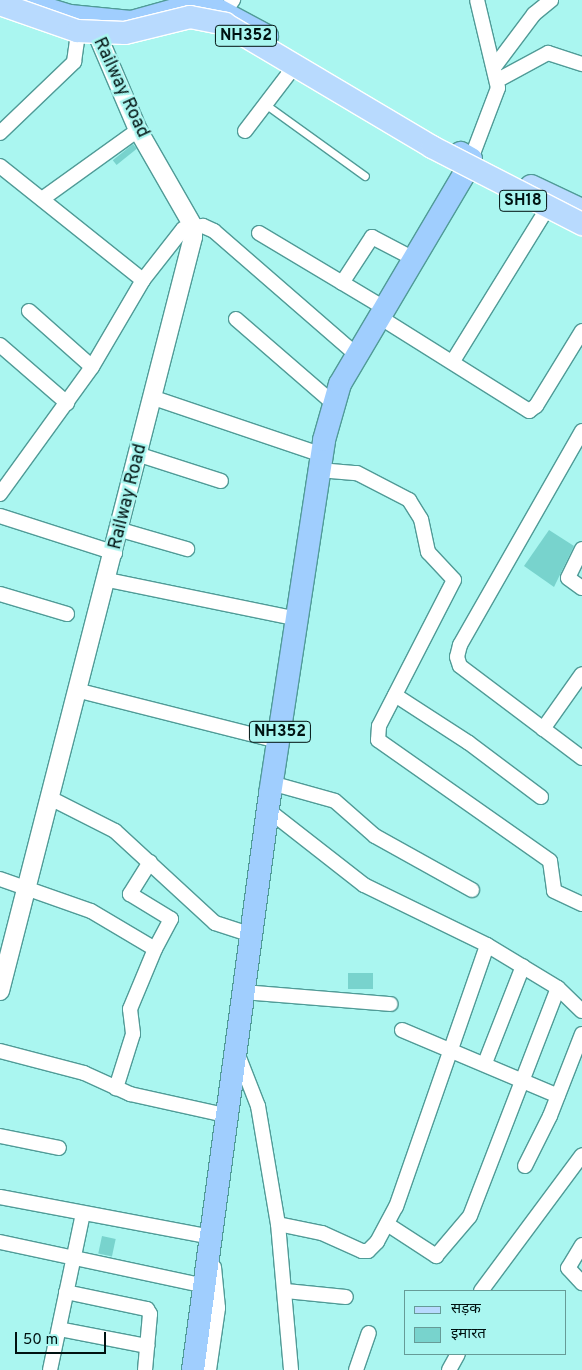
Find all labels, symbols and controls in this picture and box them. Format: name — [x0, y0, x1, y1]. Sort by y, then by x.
road number: NH352 — [215, 22, 277, 50]
street label: Railway Road — [87, 34, 153, 142]
road number: SH18 — [498, 188, 548, 215]
street label: Railway Road — [105, 442, 153, 552]
road number: NH352 — [249, 719, 311, 746]
legend — [404, 1290, 567, 1355]
text: सड़क — [451, 1300, 481, 1319]
scale bar — [18, 1322, 109, 1354]
text: इमारत — [451, 1325, 486, 1344]
text: 50 m — [23, 1331, 58, 1350]

